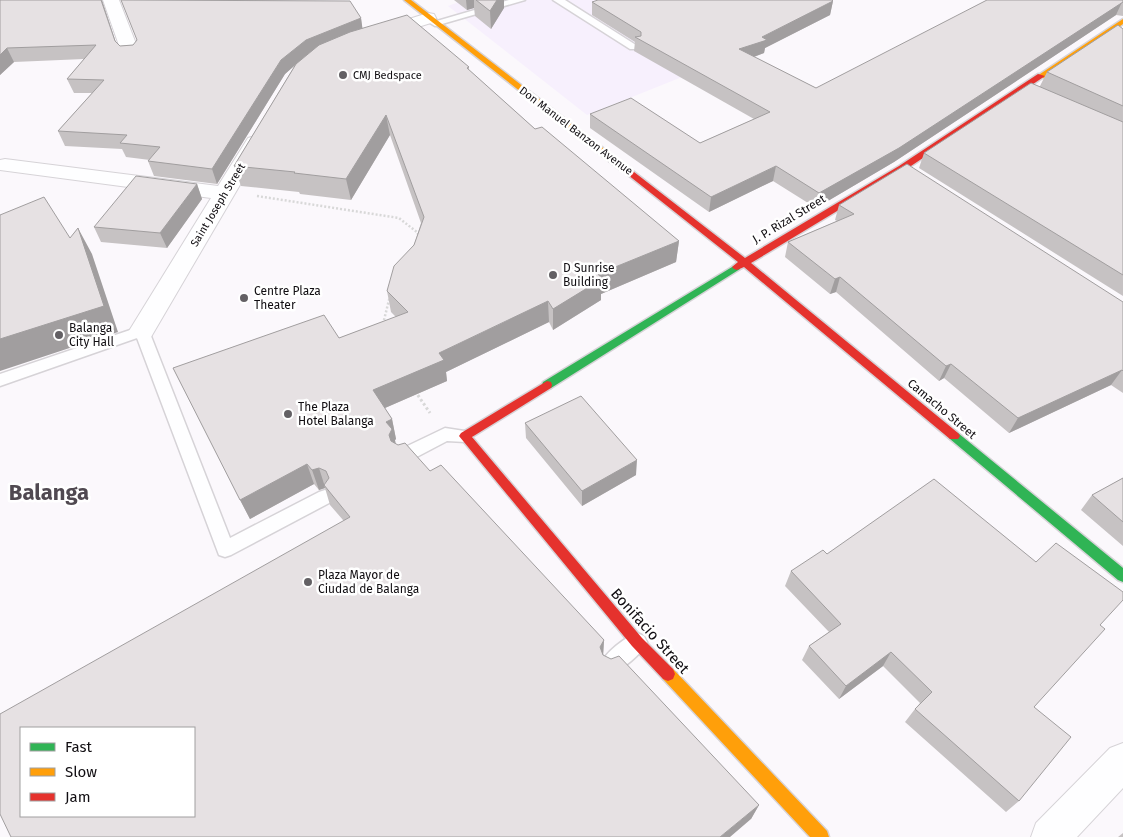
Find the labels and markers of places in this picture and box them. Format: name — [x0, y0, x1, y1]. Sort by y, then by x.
marker: CMJ Bedspace — [337, 69, 349, 81]
place label: CMJ Bedspace — [353, 69, 422, 82]
place label: D Sunrise Building — [563, 261, 615, 289]
marker: D Sunrise Building — [547, 269, 559, 281]
place label: Centre Plaza Theater — [254, 284, 321, 312]
marker: Centre Plaza Theater — [238, 292, 250, 304]
place label: Balanga City Hall — [69, 321, 115, 349]
marker: Balanga City Hall — [53, 329, 65, 341]
place label: The Plaza Hotel Balanga — [298, 400, 374, 428]
marker: The Plaza Hotel Balanga — [282, 408, 294, 420]
place label: Plaza Mayor de Ciudad de Balanga — [318, 568, 419, 596]
marker: Plaza Mayor de Ciudad de Balanga — [302, 576, 314, 588]

